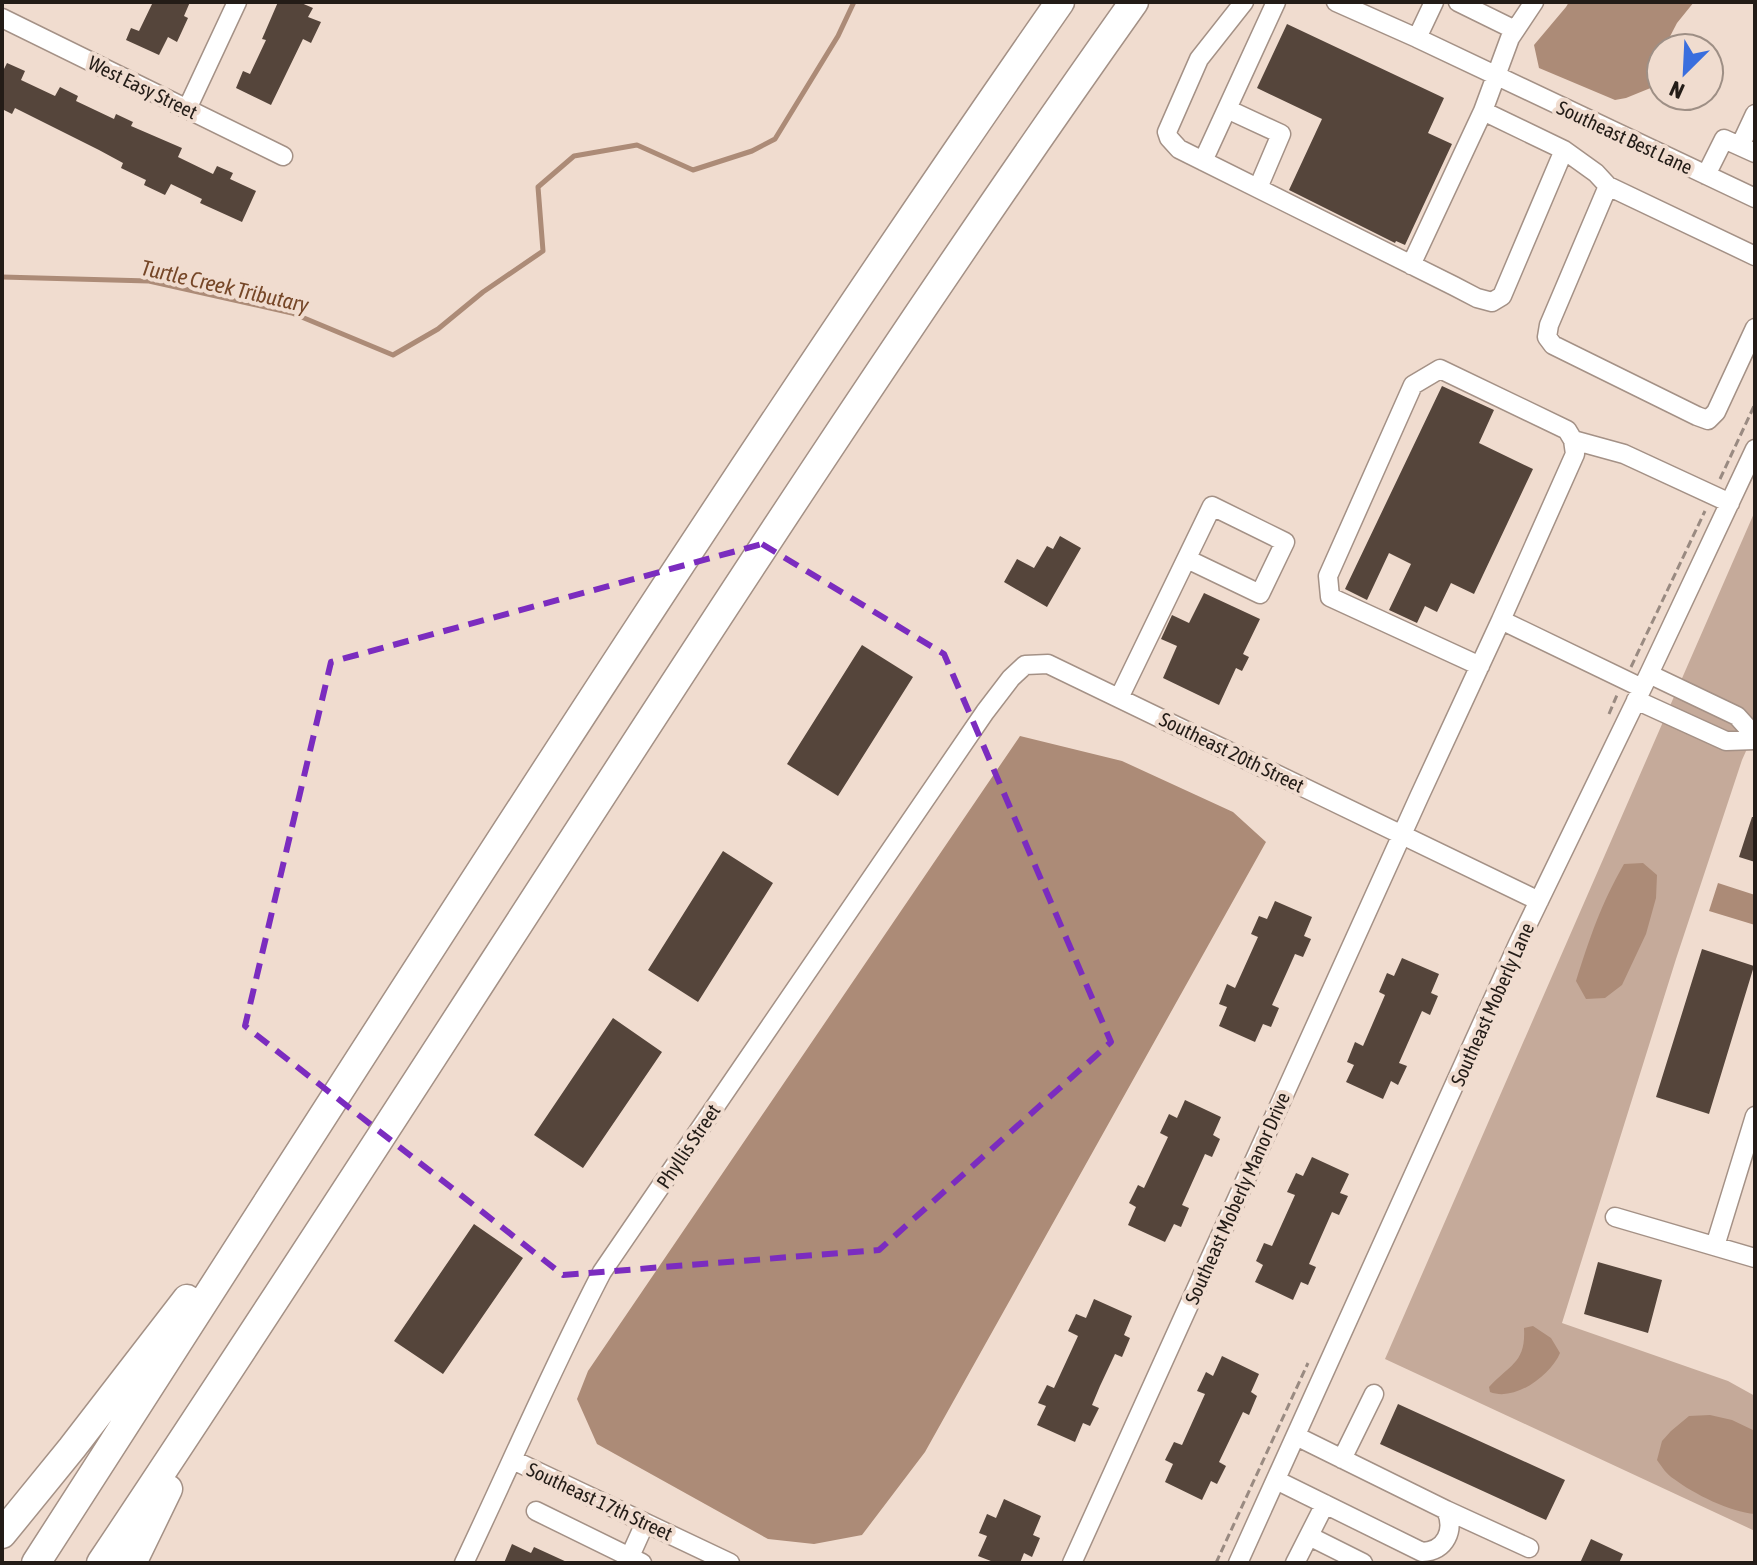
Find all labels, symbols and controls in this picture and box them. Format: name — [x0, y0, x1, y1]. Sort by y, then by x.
north arrow — [1645, 32, 1725, 112]
street label: West Easy Street — [85, 51, 201, 123]
text: N — [1666, 76, 1688, 105]
street label: Southeast Best Lane — [1554, 96, 1696, 178]
water label: Turtle Creek Tributary — [139, 254, 312, 318]
street label: Southeast 20th Street — [1156, 707, 1308, 797]
street label: Southeast Moberly Lane — [1446, 919, 1538, 1089]
street label: Southeast Moberly Manor Drive — [1180, 1089, 1294, 1307]
street label: Phyllis Street — [651, 1099, 725, 1192]
street label: Southeast 17th Street — [524, 1457, 677, 1545]

